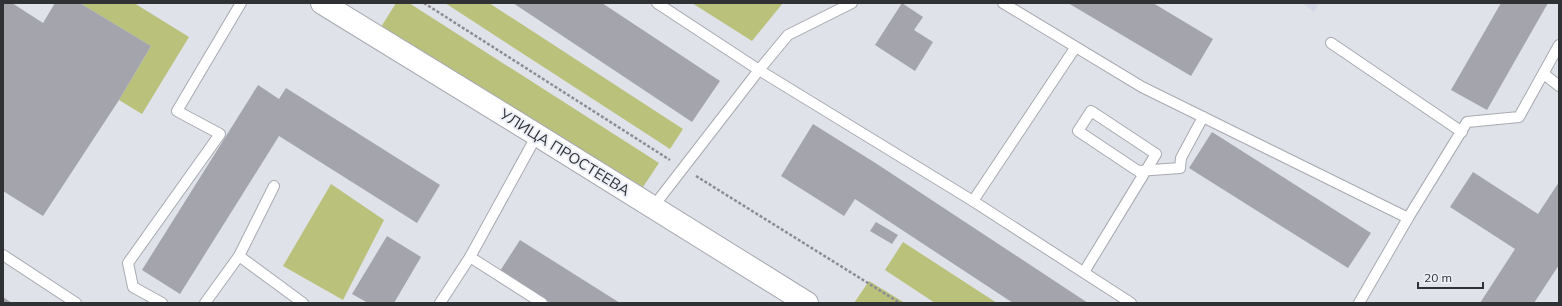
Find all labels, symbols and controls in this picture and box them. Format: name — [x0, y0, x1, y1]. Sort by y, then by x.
street label: УЛИЦА ПРОСТЕЕВА — [495, 104, 634, 200]
scale bar — [1418, 264, 1483, 290]
text: 20 m — [1424, 270, 1452, 285]

